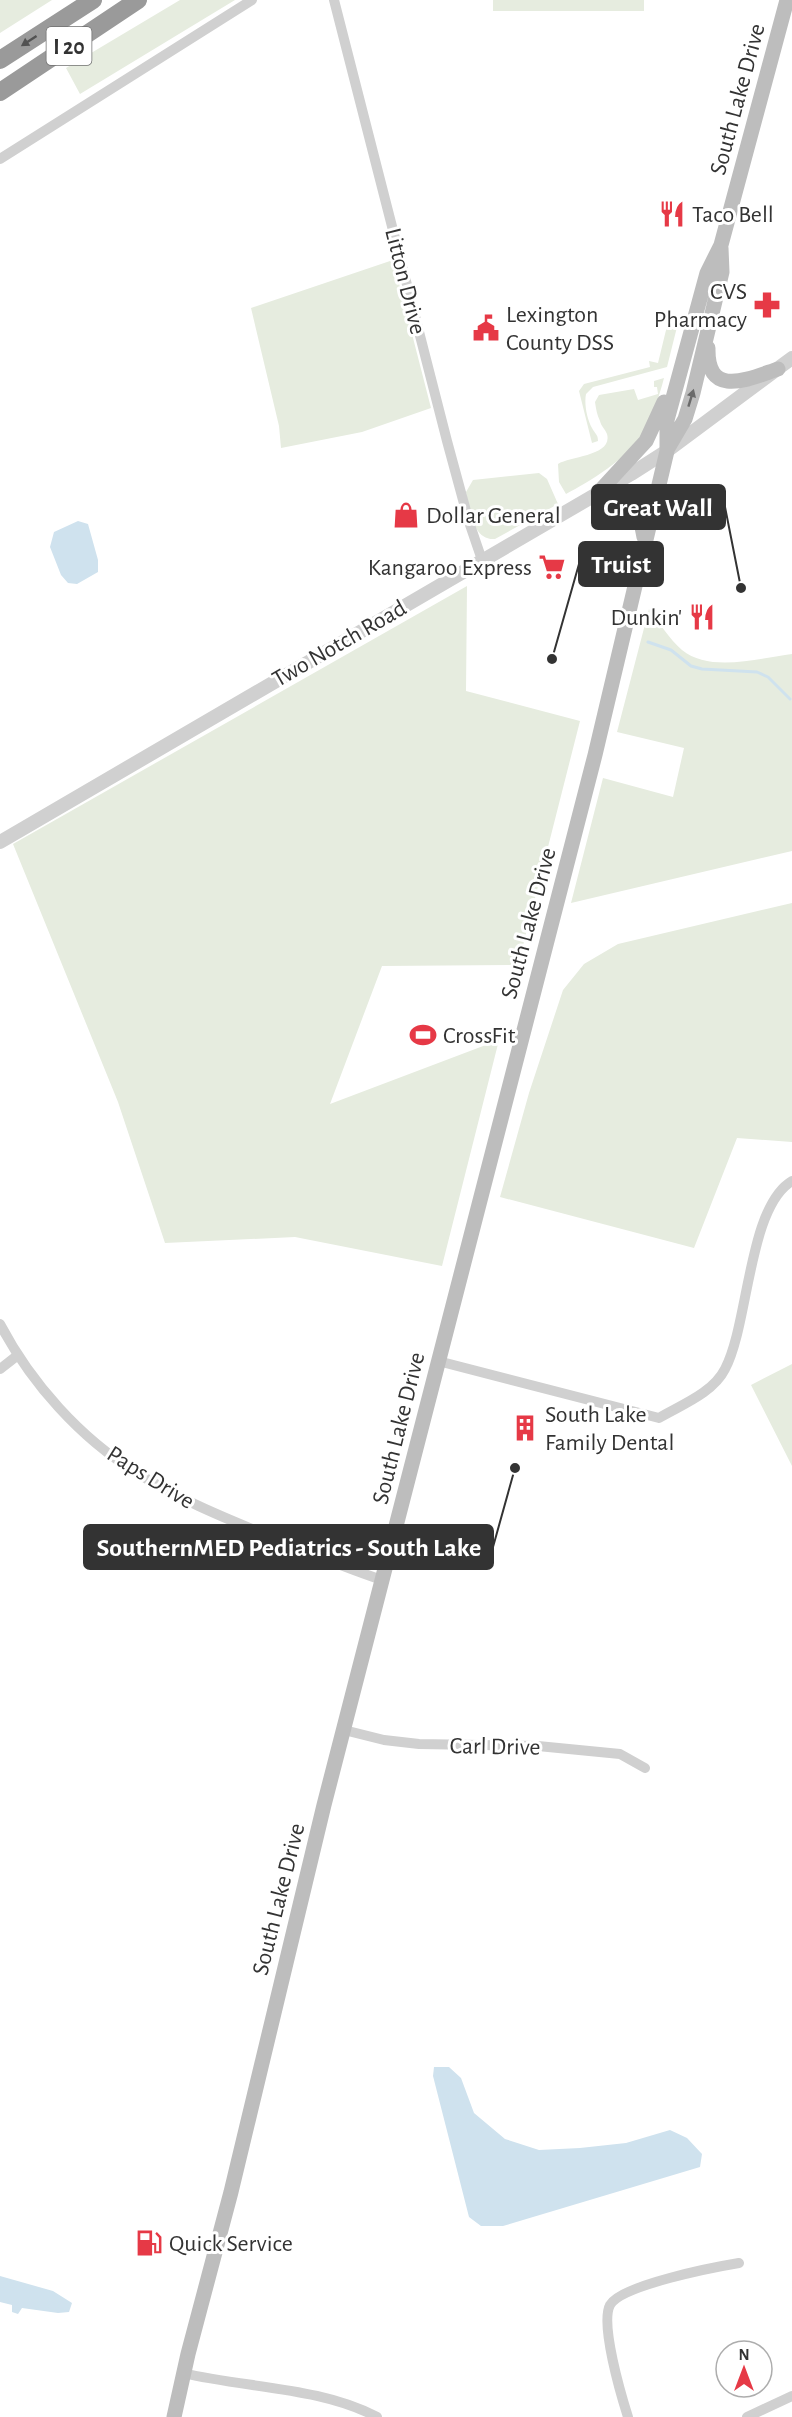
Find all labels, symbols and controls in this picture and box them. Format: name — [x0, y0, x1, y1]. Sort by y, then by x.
street label: South Lake Drive — [706, 21, 770, 177]
road number: I 20 — [46, 27, 92, 65]
one-way arrow — [21, 36, 37, 47]
restaurant icon: Taco Bell — [657, 199, 687, 229]
place label: Taco Bell — [692, 203, 774, 227]
street label: Litton Drive — [380, 226, 430, 337]
place label: CVS Pharmacy — [654, 280, 747, 332]
pharmacy icon: CVS Pharmacy — [752, 290, 782, 320]
place label: Lexington County DSS — [506, 303, 614, 355]
public building icon: Lexington County DSS — [471, 313, 501, 343]
one-way arrow — [687, 389, 696, 407]
callout: Great Wall — [592, 485, 725, 529]
text: Great Wall — [603, 495, 713, 521]
shop icon: Dollar General — [391, 500, 421, 530]
place label: Dollar General — [426, 504, 561, 528]
callout: Truist — [579, 542, 663, 586]
supermarket icon: Kangaroo Express — [537, 552, 567, 582]
text: Truist — [591, 552, 651, 578]
place label: Kangaroo Express — [368, 556, 532, 580]
street label: Two Notch Road — [268, 596, 411, 692]
restaurant icon: Dunkin' — [687, 602, 717, 632]
place label: Dunkin' — [611, 606, 682, 630]
street label: South Lake Drive — [497, 845, 561, 1001]
sports icon: CrossFit — [408, 1020, 438, 1050]
place label: CrossFit — [443, 1024, 516, 1048]
street label: South Lake Drive — [369, 1350, 429, 1507]
place label: South Lake Family Dental — [545, 1403, 674, 1455]
building icon: South Lake Family Dental — [510, 1413, 540, 1443]
street label: Paps Drive — [103, 1442, 198, 1514]
callout: SouthernMED Pediatrics - South Lake — [84, 1525, 493, 1569]
text: SouthernMED Pediatrics - South Lake — [97, 1535, 481, 1561]
street label: Carl Drive — [449, 1734, 541, 1760]
street label: South Lake Drive — [249, 1821, 309, 1978]
fuel station icon: Quick Service — [134, 2228, 164, 2258]
place label: Quick Service — [169, 2232, 293, 2256]
north arrow — [714, 2339, 774, 2399]
text: N — [738, 2347, 750, 2363]

